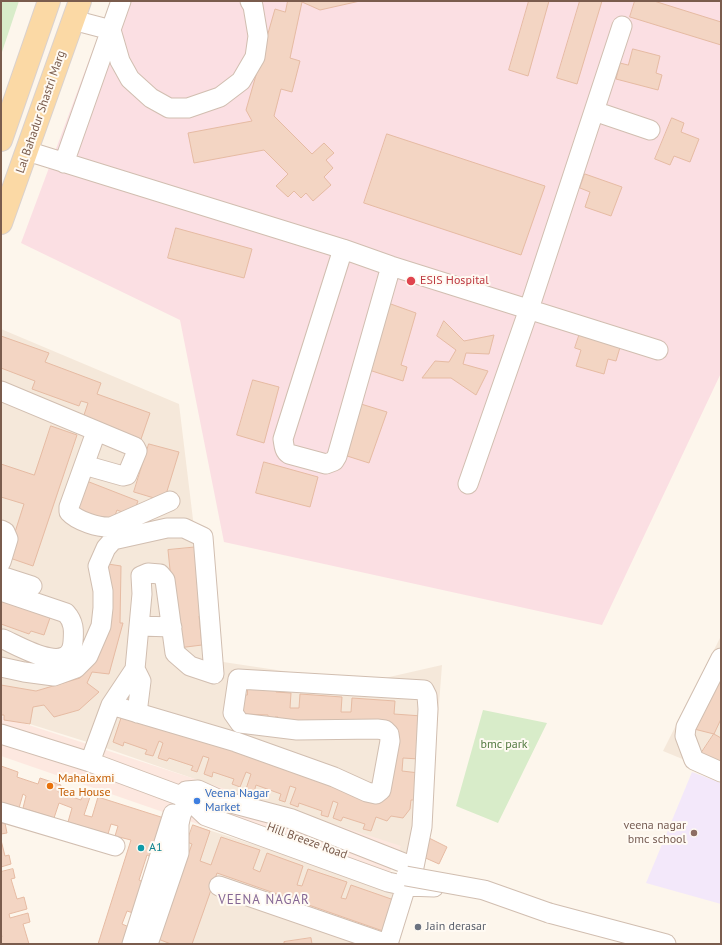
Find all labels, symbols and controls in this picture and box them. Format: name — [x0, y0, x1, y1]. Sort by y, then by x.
street label: Lal Bahadur Shastri Marg — [13, 49, 69, 175]
place label: ESIS Hospital — [420, 274, 489, 288]
marker: ESIS Hospital — [405, 275, 417, 287]
park label: bmc park — [480, 738, 528, 752]
place label: Mahalaxmi Tea House — [58, 772, 115, 800]
marker: Mahalaxmi Tea House — [45, 781, 55, 791]
place label: Veena Nagar Market — [205, 787, 269, 815]
marker: Veena Nagar Market — [192, 796, 202, 806]
place label: veena nagar bmc school — [624, 819, 686, 847]
street label: Hill Breeze Road — [265, 820, 349, 862]
marker: veena nagar bmc school — [689, 828, 699, 838]
place label: A1 — [149, 841, 163, 855]
marker: A1 — [136, 843, 146, 853]
district label: VEENA NAGAR — [218, 892, 310, 908]
place label: Jain derasar — [426, 920, 486, 934]
marker: Jain derasar — [413, 922, 423, 932]

